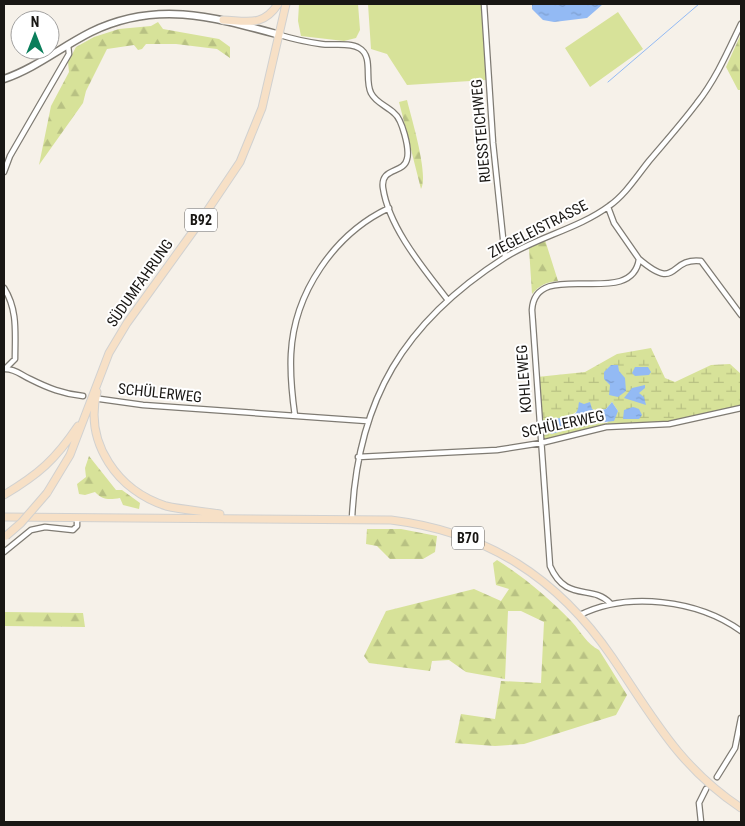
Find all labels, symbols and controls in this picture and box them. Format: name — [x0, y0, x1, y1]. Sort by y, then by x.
north arrow — [10, 10, 60, 60]
text: N — [31, 14, 39, 30]
street label: RUESSTEICHWEG — [468, 78, 494, 184]
street label: ZIEGELEISTRASSE — [485, 196, 591, 262]
road number: B92 — [185, 208, 217, 232]
street label: SÜDUMFAHRUNG — [103, 236, 177, 330]
street label: KOHLEWEG — [513, 344, 535, 414]
street label: SCHÜLERWEG — [117, 380, 203, 406]
street label: SCHÜLERWEG — [520, 406, 606, 442]
road number: B70 — [452, 526, 484, 550]

